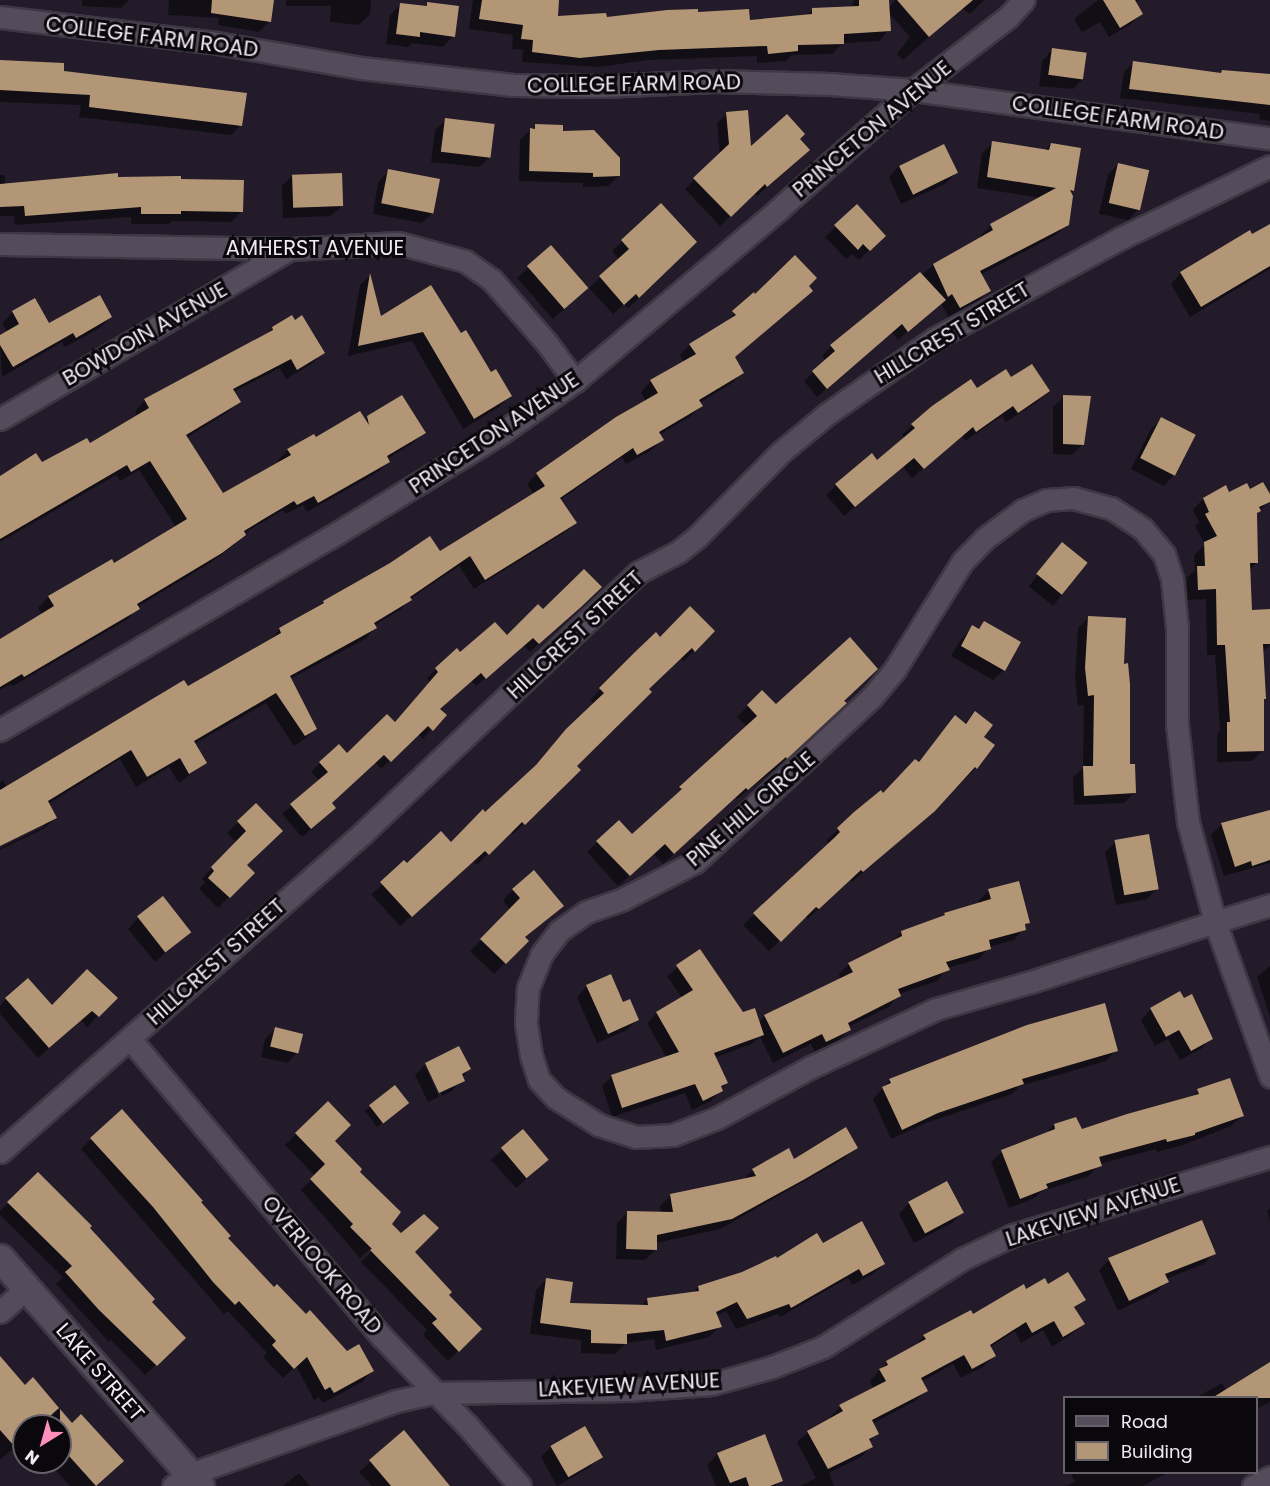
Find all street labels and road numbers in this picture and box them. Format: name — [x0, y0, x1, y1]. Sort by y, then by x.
street label: COLLEGE FARM ROAD — [44, 11, 260, 63]
street label: PRINCETON AVENUE — [788, 55, 956, 203]
street label: COLLEGE FARM ROAD — [527, 70, 741, 98]
street label: COLLEGE FARM ROAD — [1010, 91, 1226, 145]
street label: AMHERST AVENUE — [226, 235, 404, 261]
street label: BOWDOIN AVENUE — [58, 277, 232, 391]
street label: HILLCREST STREET — [870, 277, 1034, 389]
street label: PRINCETON AVENUE — [405, 367, 583, 499]
street label: HILLCREST STREET — [502, 566, 648, 704]
street label: PINE HILL CIRCLE — [682, 746, 820, 872]
street label: HILLCREST STREET — [142, 894, 290, 1030]
street label: LAKEVIEW AVENUE — [1003, 1172, 1183, 1252]
street label: OVERLOOK ROAD — [257, 1191, 387, 1339]
street label: LAKE STREET — [51, 1318, 149, 1426]
street label: LAKEVIEW AVENUE — [538, 1368, 720, 1402]

